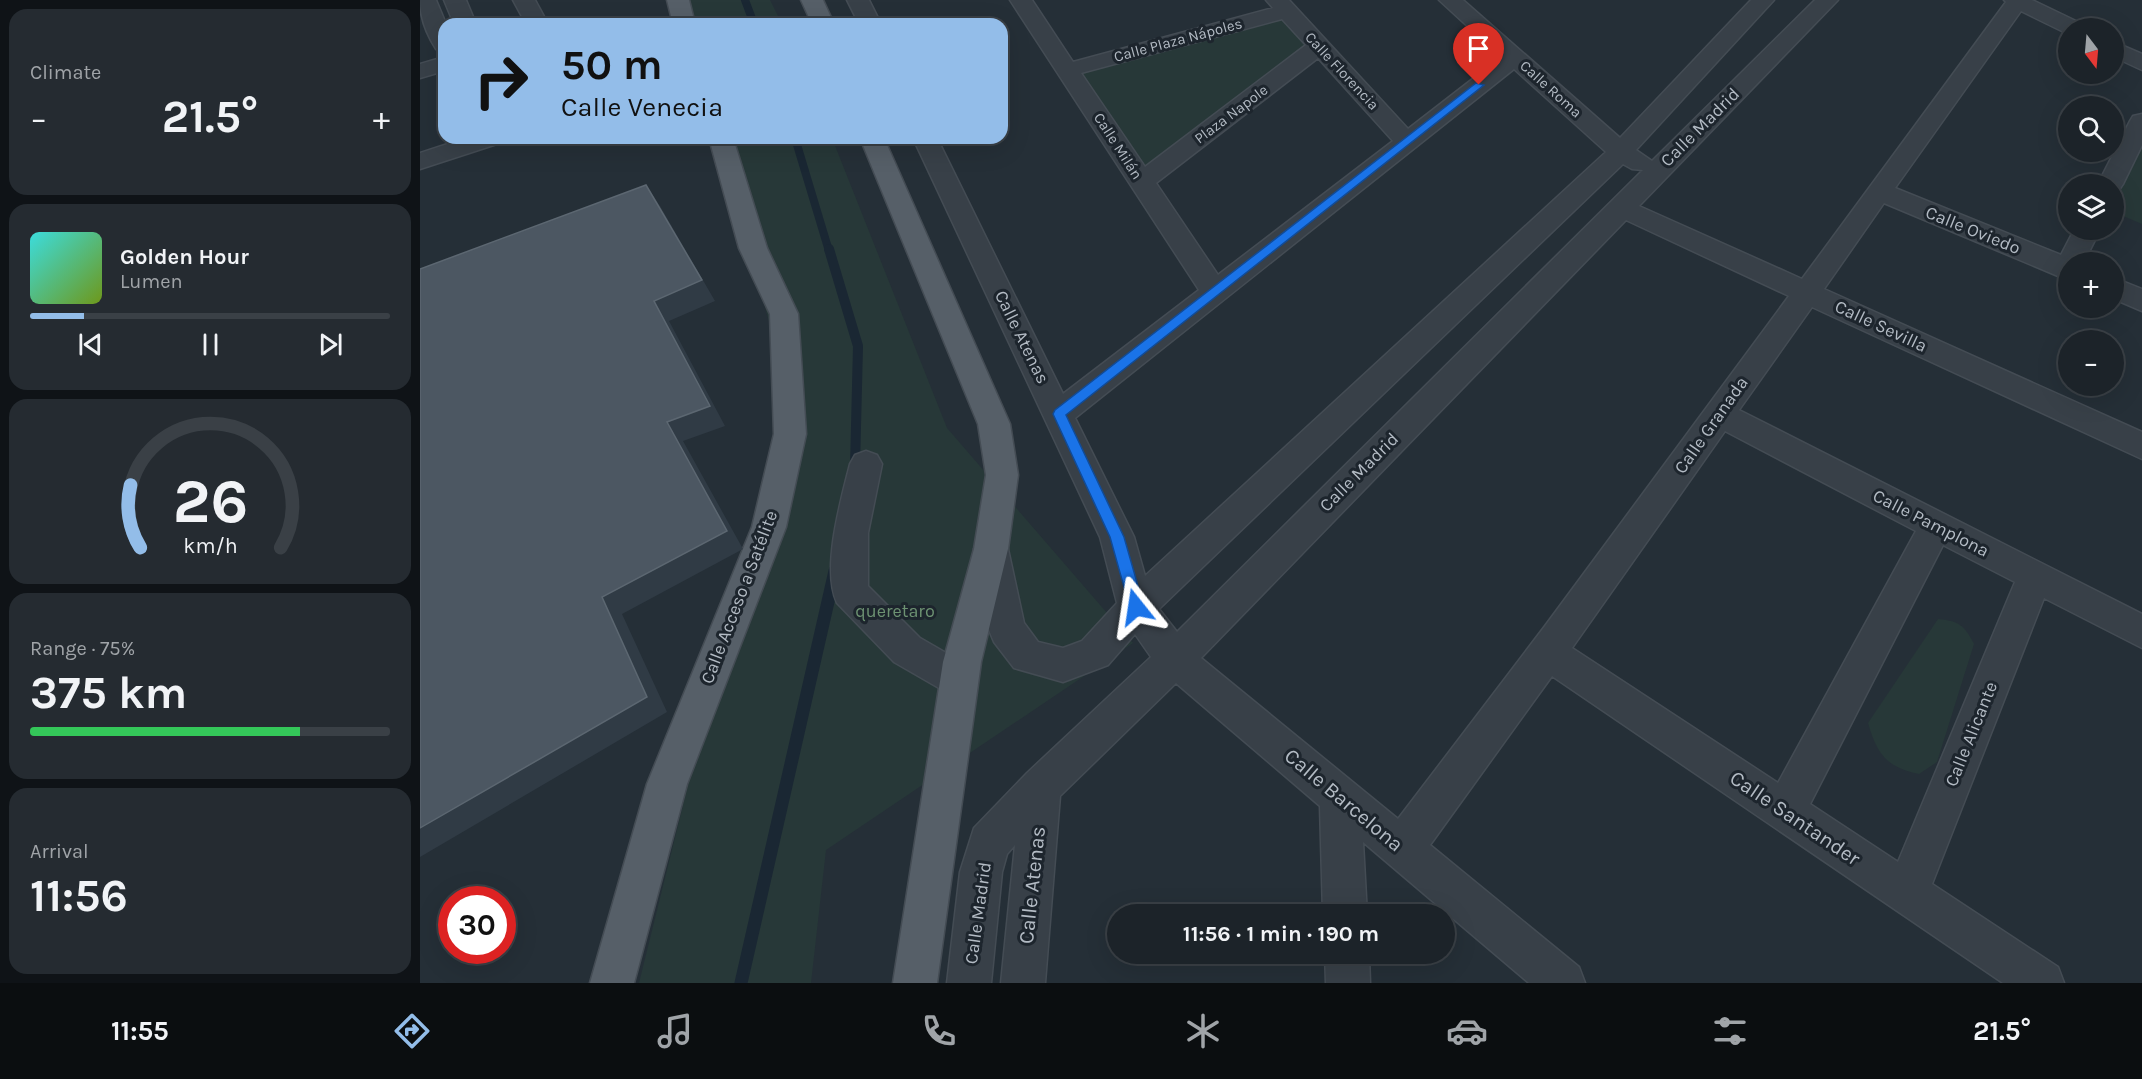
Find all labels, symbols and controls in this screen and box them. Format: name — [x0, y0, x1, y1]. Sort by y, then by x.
street label: Calle Plaza Nápoles — [1112, 14, 1244, 66]
north arrow — [2058, 18, 2124, 84]
map controls — [2058, 18, 2124, 396]
pin — [1453, 23, 1504, 85]
street label: Calle Florencia — [1301, 28, 1383, 114]
icon: arrive — [1462, 32, 1495, 65]
text: 50 m — [561, 40, 663, 90]
icon: right — [462, 42, 540, 120]
street label: Calle Roma — [1516, 57, 1586, 121]
text: Climate — [30, 61, 101, 84]
street label: Plaza Napole — [1191, 81, 1271, 147]
street label: Calle Madrid — [1656, 83, 1744, 171]
text: 21.5° — [162, 91, 258, 143]
text: Calle Venecia — [561, 91, 723, 123]
button: search — [2058, 96, 2124, 162]
text: − — [30, 99, 47, 137]
text: + — [373, 99, 390, 137]
street label: Calle Milán — [1090, 109, 1146, 183]
button: layers — [2058, 174, 2124, 240]
street label: Calle Oviedo — [1922, 201, 2024, 259]
text: Golden Hour — [120, 244, 249, 270]
button: + — [2058, 252, 2124, 318]
text: Lumen — [120, 270, 183, 293]
street label: Calle Atenas — [990, 287, 1054, 387]
street label: Calle Sevilla — [1831, 295, 1931, 357]
icon: previous — [74, 328, 107, 361]
icon: pause — [194, 328, 227, 361]
icon: next — [314, 328, 347, 361]
button: − — [2058, 330, 2124, 396]
street label: Calle Granada — [1669, 372, 1753, 478]
street label: Calle Madrid — [1315, 428, 1403, 516]
text: 26 — [172, 466, 248, 539]
street label: Calle Pamplona — [1869, 484, 1993, 562]
street label: Calle Acceso a Satélite — [696, 507, 782, 687]
text: km/h — [183, 534, 237, 559]
position arrow — [1104, 575, 1168, 639]
park label: queretaro — [855, 600, 935, 622]
text: Range · 75% — [30, 637, 135, 660]
text: 375 km — [30, 667, 187, 719]
street label: Calle Alicante — [1940, 678, 2002, 790]
street label: Calle Barcelona — [1280, 743, 1408, 857]
street label: Calle Santander — [1725, 766, 1865, 871]
street label: Calle Atenas — [1014, 825, 1050, 945]
text: Arrival — [30, 840, 89, 863]
street label: Calle Madrid — [960, 861, 996, 965]
text: 11:56 — [30, 870, 128, 922]
speed limit sign: 30 — [438, 886, 516, 964]
text: 11:56 · 1 min · 190 m — [1183, 921, 1379, 947]
icon: directions — [391, 1010, 433, 1052]
icon: music — [654, 1010, 696, 1052]
icon: phone — [918, 1010, 960, 1052]
icon: climate — [1182, 1010, 1224, 1052]
icon: car — [1446, 1010, 1488, 1052]
icon: filters — [1709, 1010, 1751, 1052]
text: 11:55 — [111, 1015, 169, 1047]
text: 21.5° — [1973, 1015, 2031, 1047]

